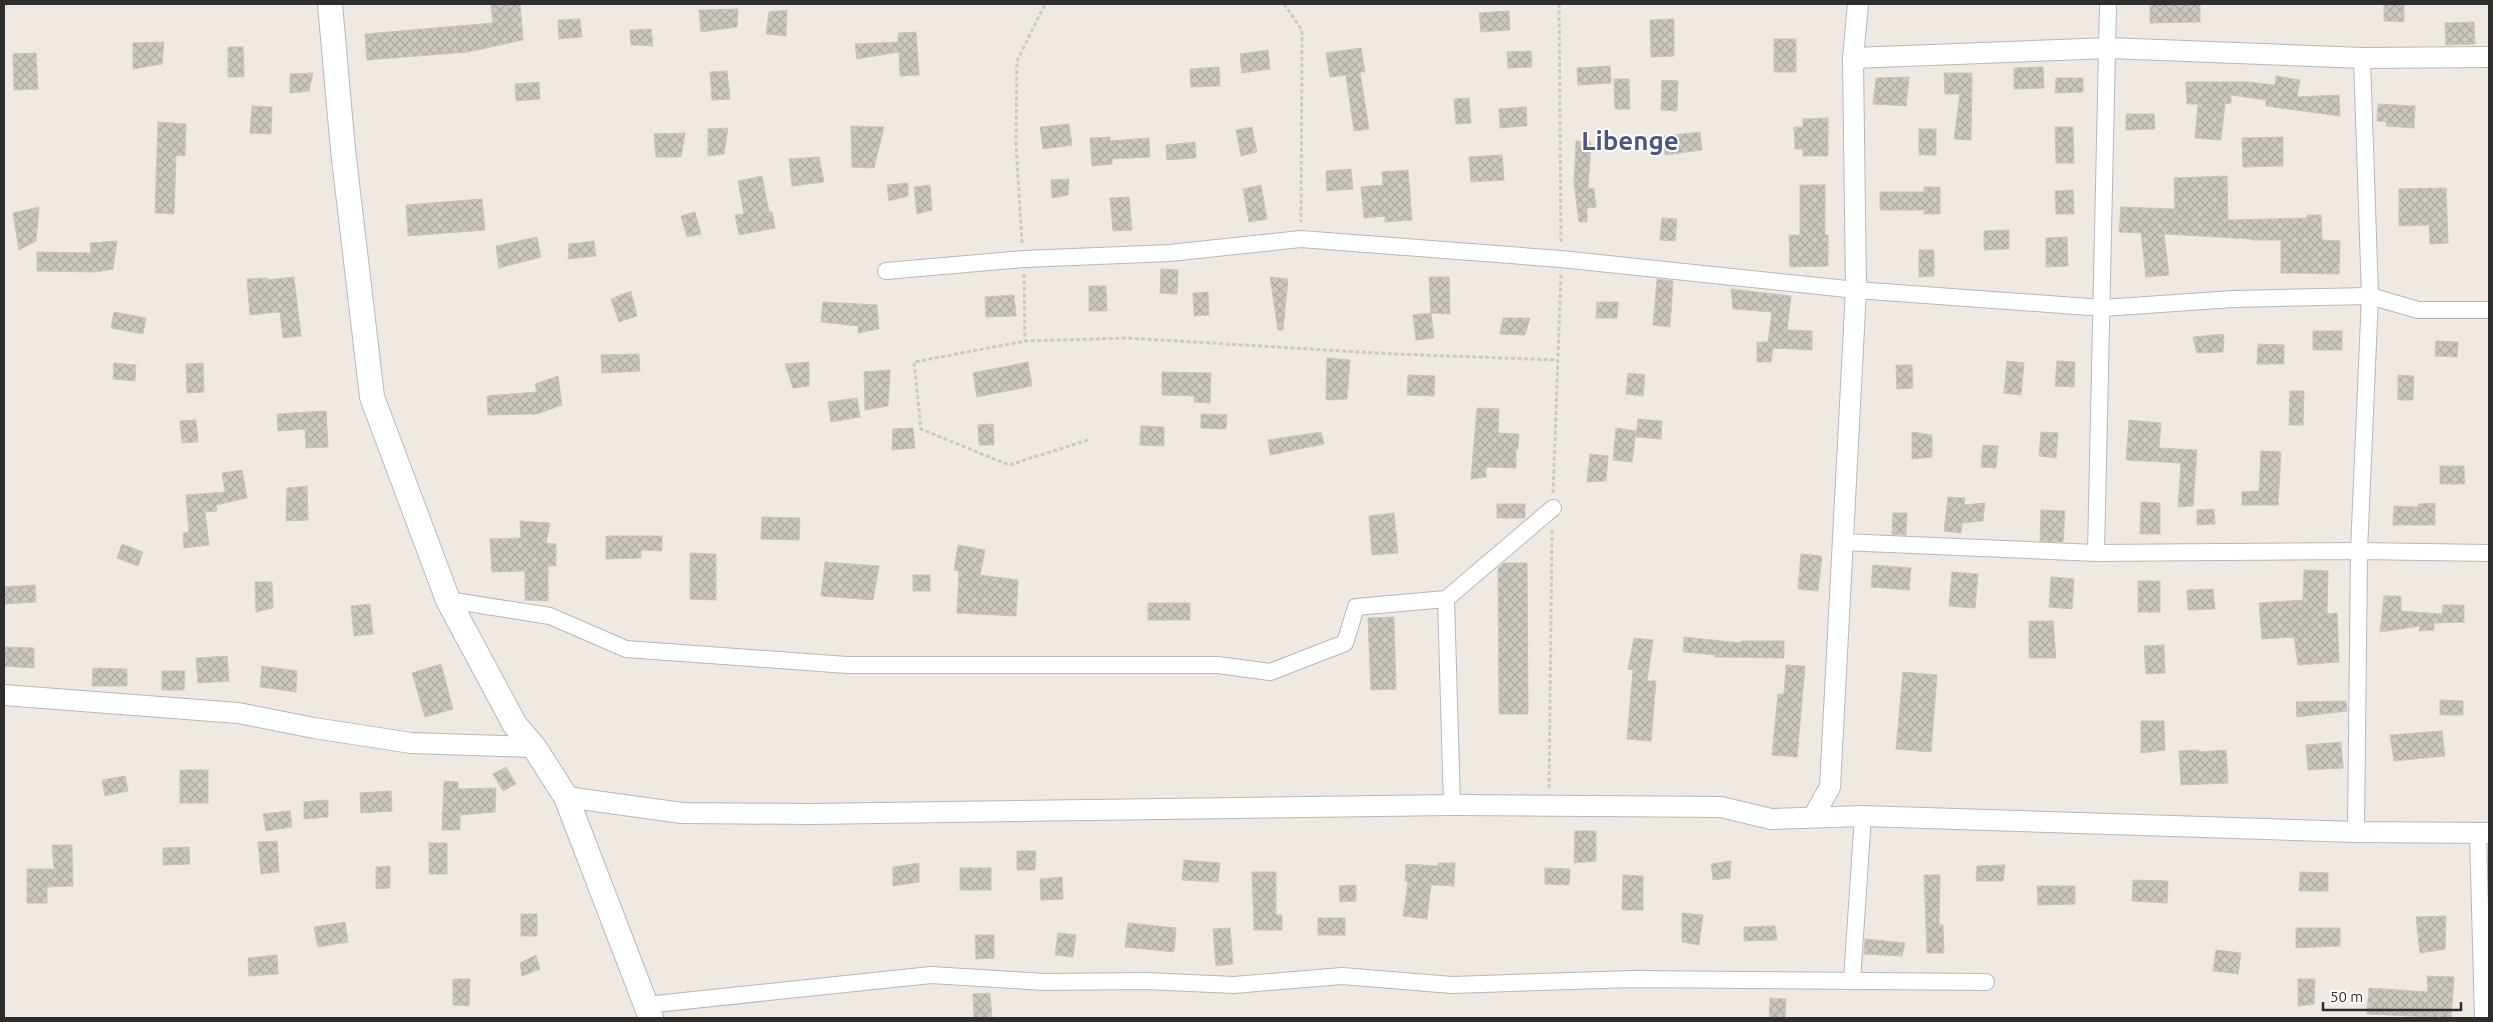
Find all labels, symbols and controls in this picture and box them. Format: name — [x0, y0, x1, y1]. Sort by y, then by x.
district label: Libenge — [1581, 126, 1679, 155]
scale bar — [2323, 980, 2460, 1012]
text: 50 m — [2330, 988, 2363, 1005]

